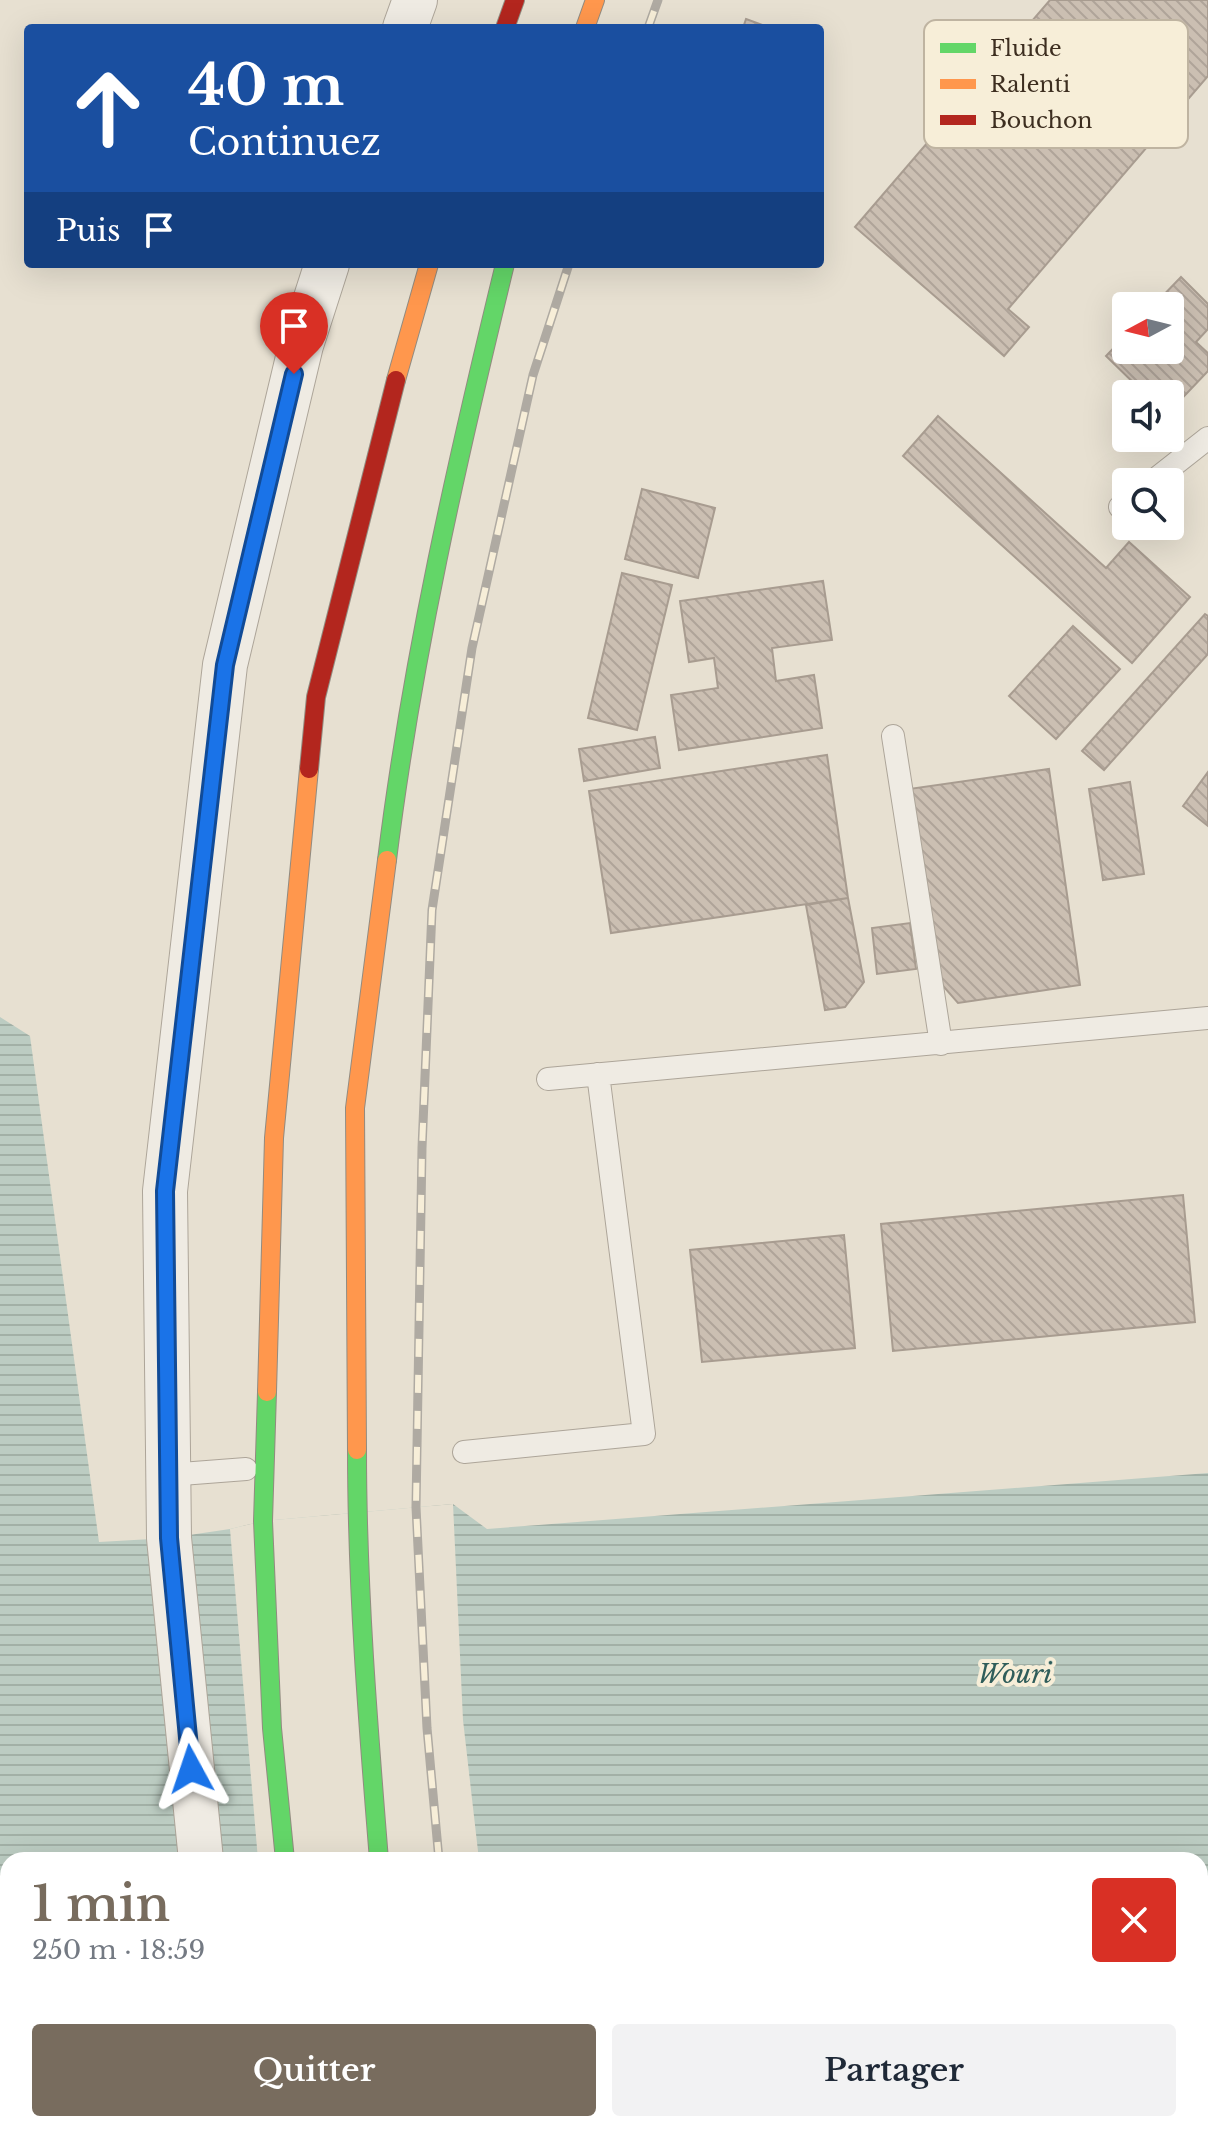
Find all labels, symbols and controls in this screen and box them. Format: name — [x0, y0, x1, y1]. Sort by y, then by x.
legend — [924, 20, 1188, 148]
text: Fluide — [990, 35, 1062, 62]
text: 40 m — [188, 51, 344, 120]
icon: ahead — [56, 56, 160, 160]
text: Ralenti — [990, 71, 1071, 98]
text: Bouchon — [990, 107, 1092, 134]
text: Continuez — [188, 120, 381, 165]
icon: arrive — [137, 208, 181, 252]
text: Puis — [56, 212, 121, 249]
pin — [260, 292, 328, 374]
north arrow — [1112, 292, 1184, 364]
map controls — [1112, 292, 1184, 540]
icon: arrive — [272, 304, 316, 348]
button: sound — [1112, 380, 1184, 452]
button: search — [1112, 468, 1184, 540]
water label: Wouri — [978, 1658, 1052, 1690]
position arrow — [149, 1727, 233, 1811]
text: 1 min — [32, 1874, 170, 1934]
button: close — [1092, 1878, 1176, 1962]
text: 250 m · 18:59 — [32, 1934, 205, 1966]
button: Quitter — [32, 2024, 596, 2116]
button: Partager — [612, 2024, 1176, 2116]

